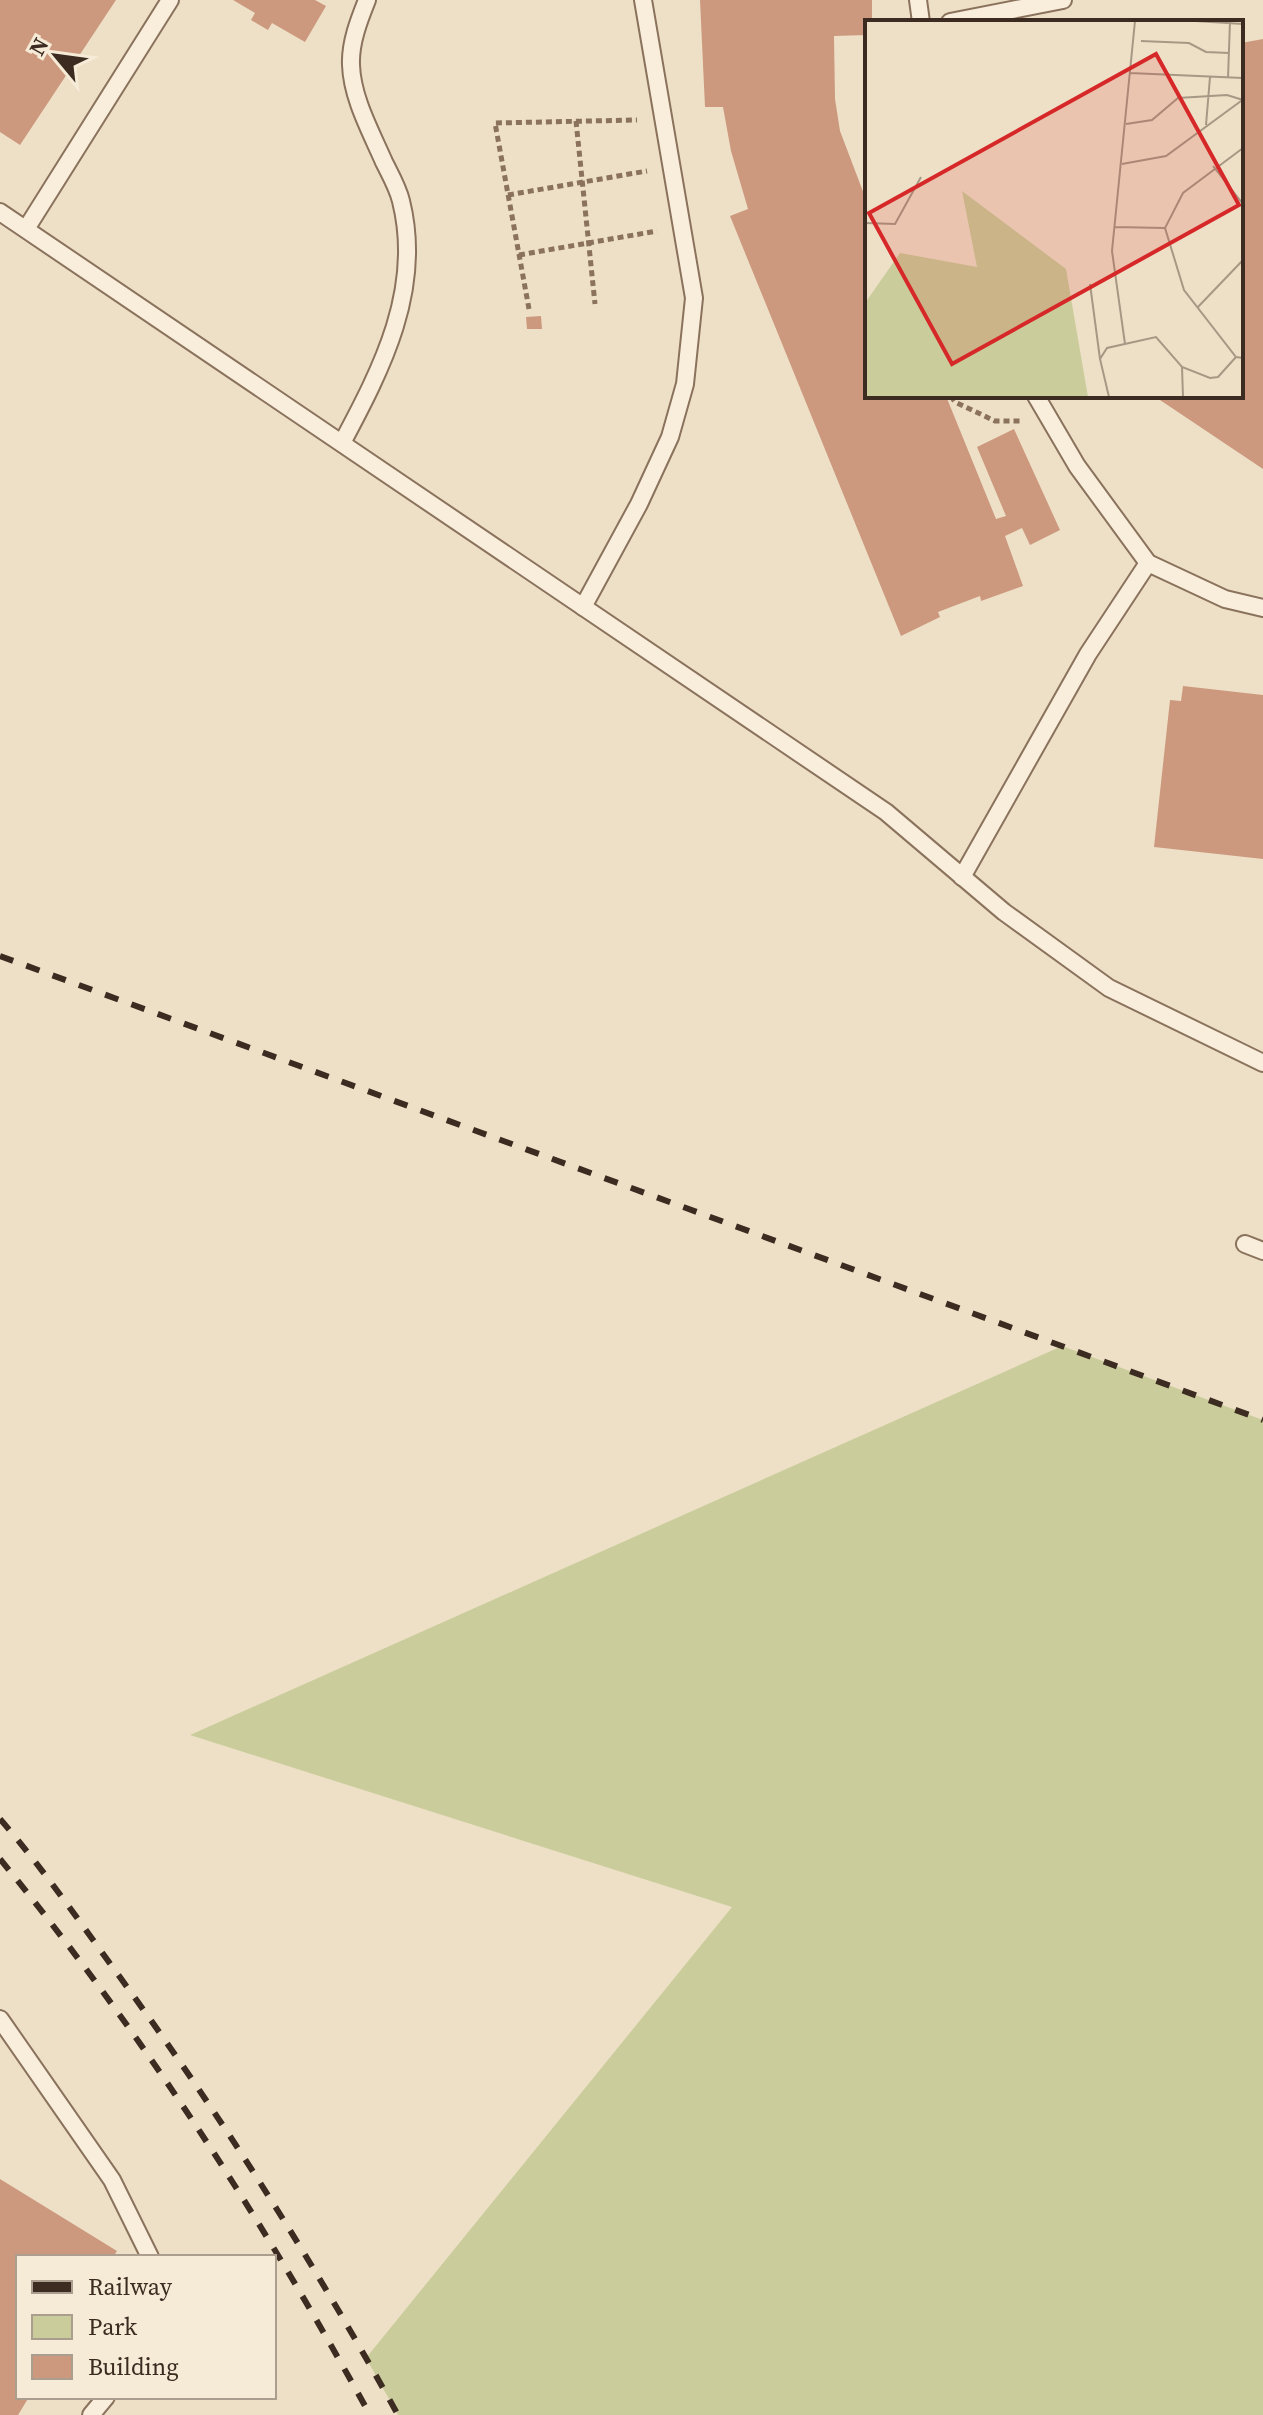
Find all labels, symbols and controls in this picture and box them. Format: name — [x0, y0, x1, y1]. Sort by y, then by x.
north arrow — [16, 16, 96, 96]
inset map — [865, 20, 1243, 398]
text: N — [22, 32, 56, 61]
legend — [16, 2255, 276, 2399]
text: Railway — [88, 2270, 173, 2303]
text: Park — [88, 2310, 138, 2343]
text: Building — [88, 2350, 179, 2383]

